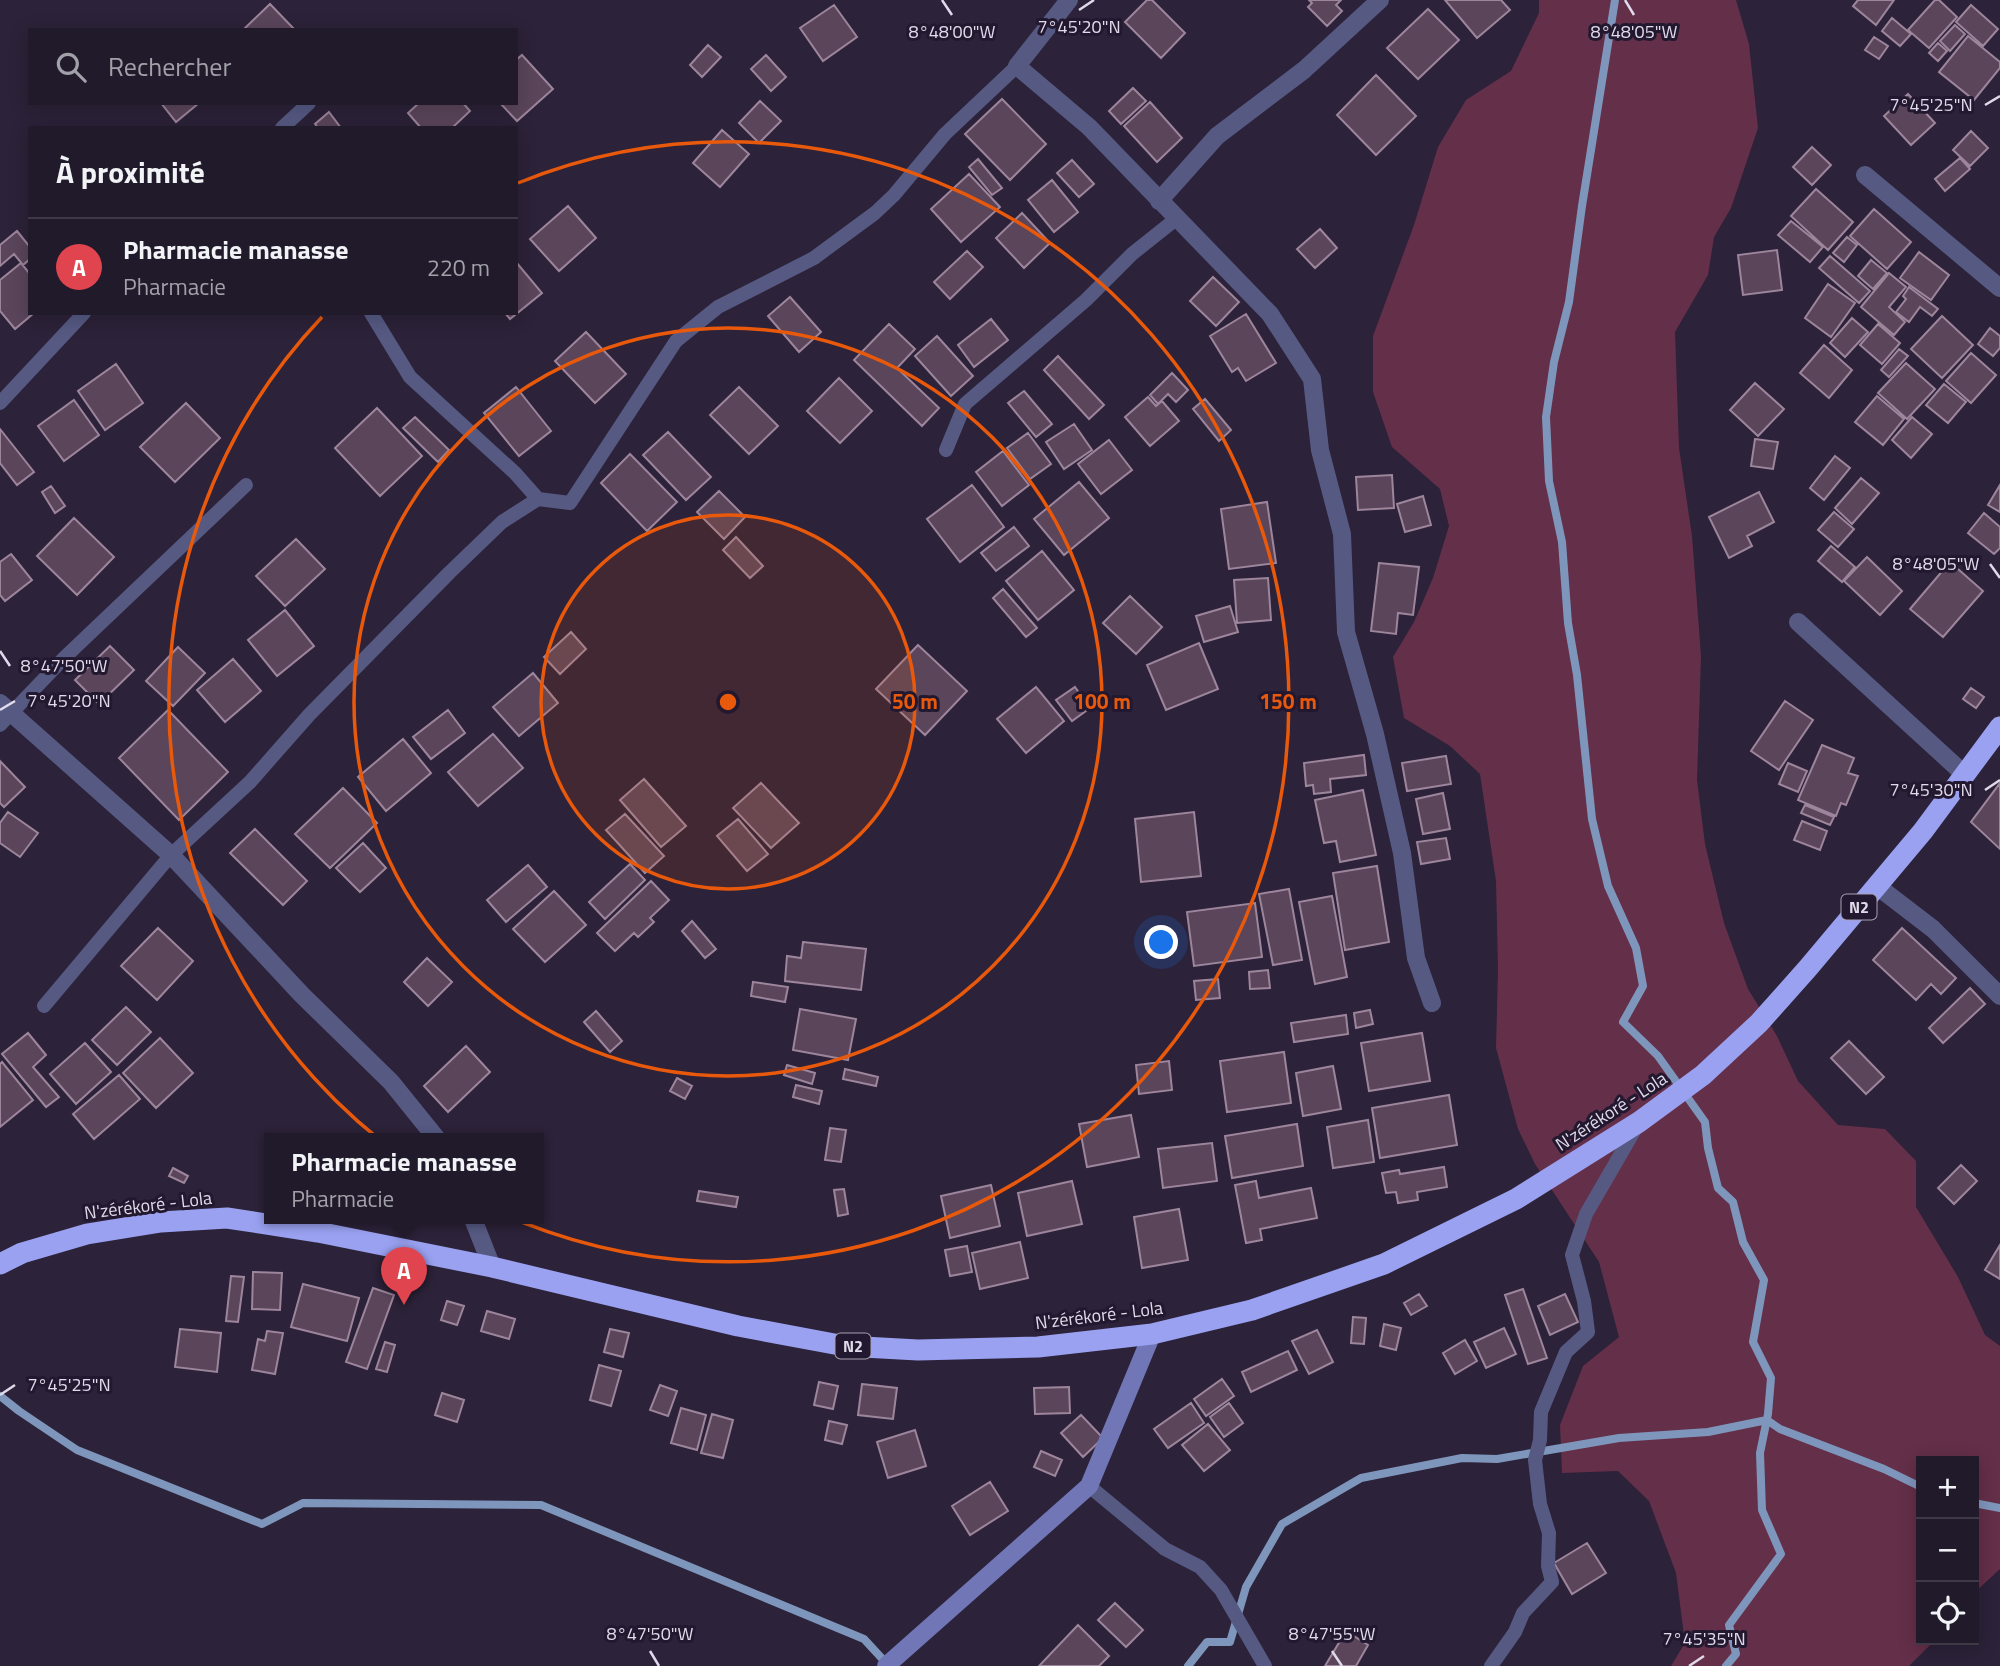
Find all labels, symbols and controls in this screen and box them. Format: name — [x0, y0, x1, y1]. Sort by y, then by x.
text: 7°45'20"N — [1037, 13, 1121, 40]
text: 8°48'00"W — [909, 18, 995, 45]
text: 8°48'05"W — [1591, 18, 1677, 45]
search box — [28, 28, 518, 105]
text: Rechercher — [108, 47, 232, 86]
icon: search — [52, 48, 90, 86]
text: 7°45'25"N — [1889, 91, 1973, 118]
text: À proximité — [56, 149, 205, 195]
text: Pharmacie manasse — [123, 230, 349, 269]
text: A — [72, 250, 86, 285]
text: 220 m — [427, 250, 490, 285]
text: Pharmacie — [123, 269, 226, 304]
text: 8°48'05"W — [1893, 550, 1979, 577]
text: 8°47'50"W — [21, 652, 107, 679]
text: 50 m — [892, 685, 938, 717]
text: 100 m — [1073, 685, 1131, 717]
text: 150 m — [1259, 685, 1317, 717]
text: 7°45'20"N — [27, 687, 111, 714]
centre of rings — [716, 690, 740, 714]
text: 7°45'30"N — [1889, 776, 1973, 803]
road number: N2 — [1842, 894, 1876, 920]
your location — [1144, 925, 1178, 959]
street label: N'zérékoré - Lola — [1550, 1065, 1672, 1157]
popup — [264, 1133, 544, 1224]
text: Pharmacie manasse — [291, 1142, 517, 1181]
text: Pharmacie — [291, 1181, 394, 1216]
street label: N'zérékoré - Lola — [83, 1184, 213, 1226]
pin: A — [381, 1247, 427, 1305]
street label: N'zérékoré - Lola — [1034, 1294, 1164, 1336]
road number: N2 — [836, 1334, 870, 1358]
text: 7°45'25"N — [27, 1371, 111, 1398]
map controls — [1916, 1456, 1979, 1645]
button: + — [1916, 1456, 1979, 1519]
button: − — [1916, 1519, 1979, 1582]
button: locate — [1916, 1582, 1979, 1645]
text: 8°47'50"W — [607, 1620, 693, 1647]
text: 8°47'55"W — [1289, 1620, 1375, 1647]
text: 7°45'35"N — [1662, 1625, 1746, 1652]

